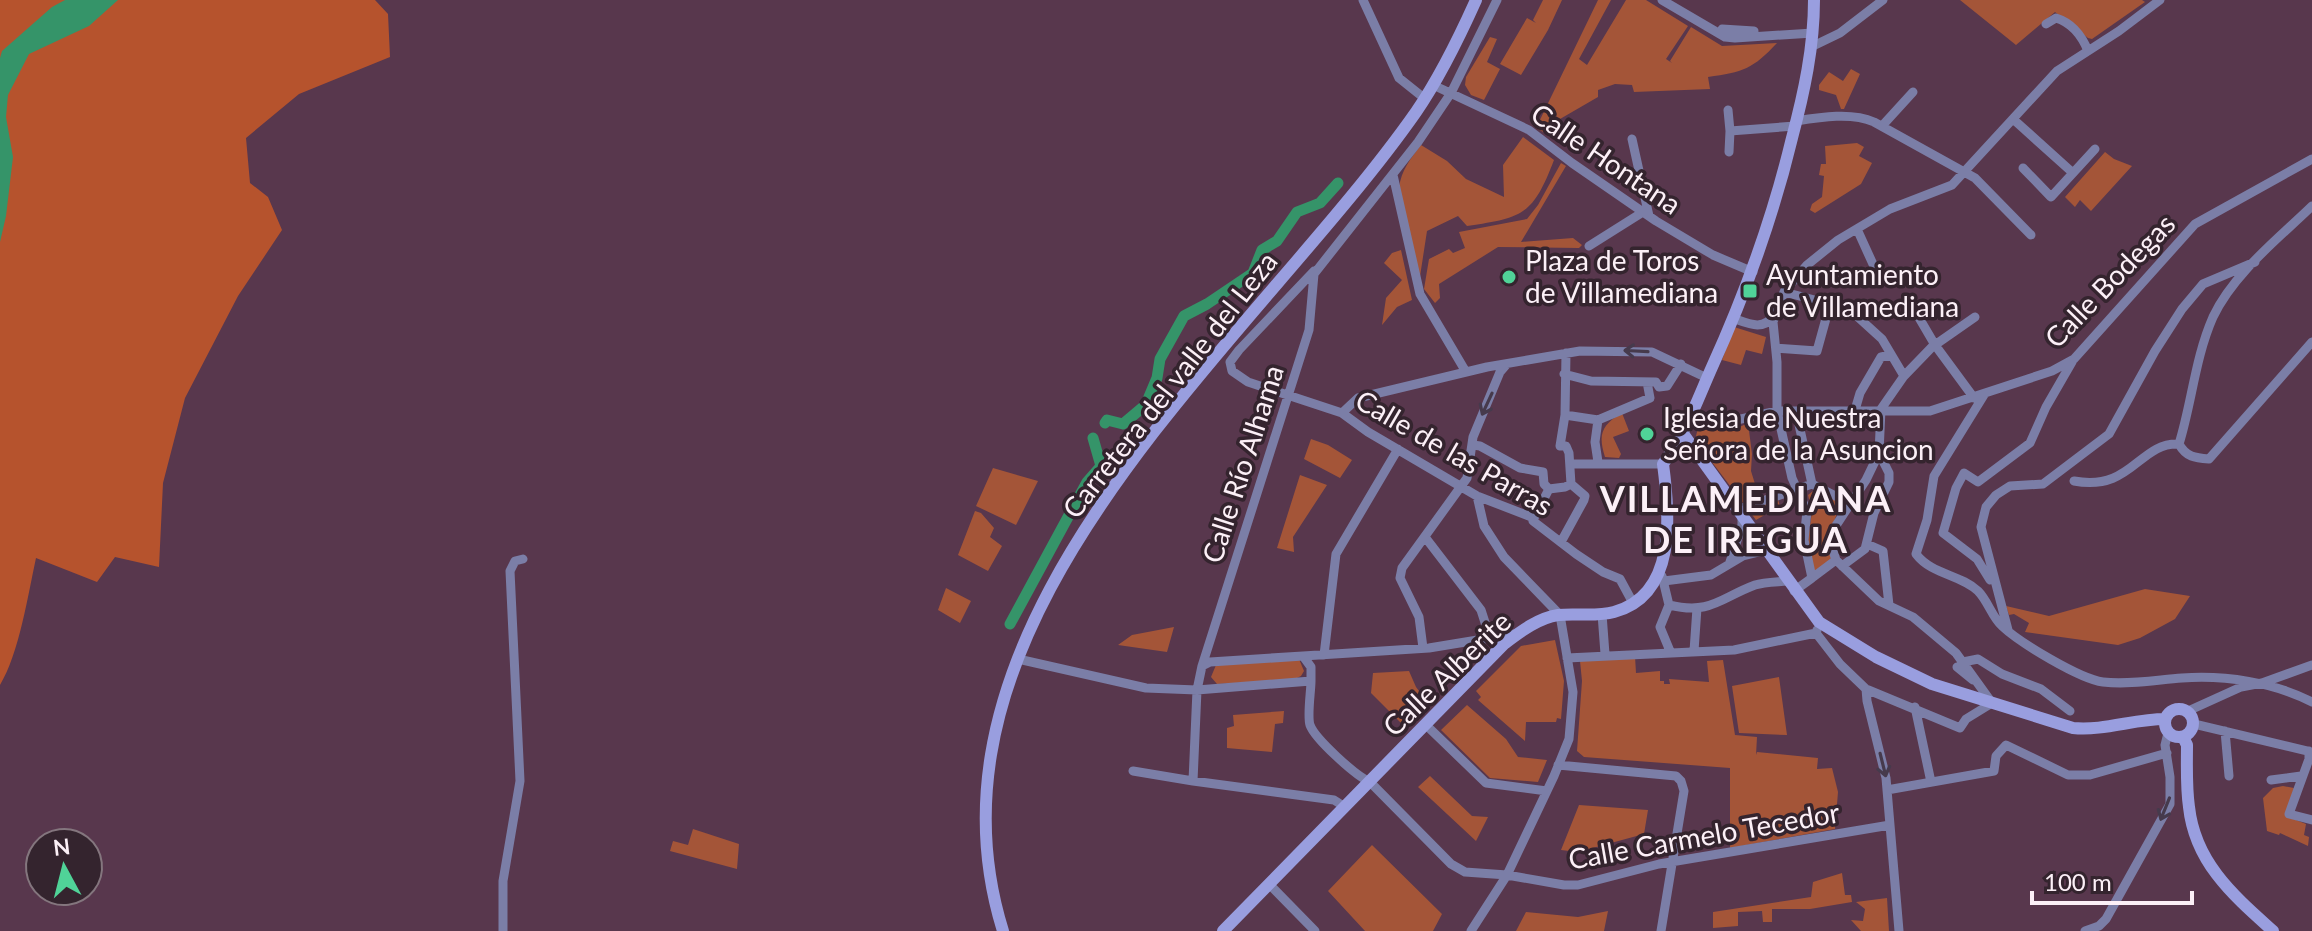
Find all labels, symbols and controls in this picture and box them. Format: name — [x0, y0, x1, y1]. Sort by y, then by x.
street label: Calle Hontana — [1525, 96, 1688, 221]
street label: Calle Bodegas — [2037, 206, 2181, 354]
place label: Plaza de Toros de Villamediana — [1525, 243, 1718, 309]
street label: Carretera del valle del Leza — [1055, 244, 1284, 524]
place label: Ayuntamiento de Villamediana — [1766, 257, 1959, 323]
marker: Plaza de Toros de Villamediana — [1500, 268, 1518, 286]
marker: Ayuntamiento de Villamediana — [1741, 282, 1759, 300]
one-way arrow — [1623, 343, 1650, 358]
street label: Calle Río Alhama — [1194, 361, 1290, 567]
street label: Calle de las Parras — [1350, 382, 1559, 522]
one-way arrow — [1479, 391, 1494, 415]
place label: Iglesia de Nuestra Señora de la Asuncion — [1663, 400, 1934, 466]
marker: Iglesia de Nuestra Señora de la Asuncion — [1638, 425, 1656, 443]
district label: VILLAMEDIANA DE IREGUA — [1599, 476, 1892, 561]
street label: Calle Alberite — [1375, 604, 1517, 743]
one-way arrow — [1876, 751, 1891, 777]
street label: Calle Carmelo Tecedor — [1566, 794, 1842, 876]
one-way arrow — [2157, 796, 2171, 820]
north arrow — [24, 827, 104, 907]
text: N — [51, 832, 72, 861]
scale bar — [2032, 855, 2192, 905]
text: 100 m — [2044, 867, 2112, 896]

